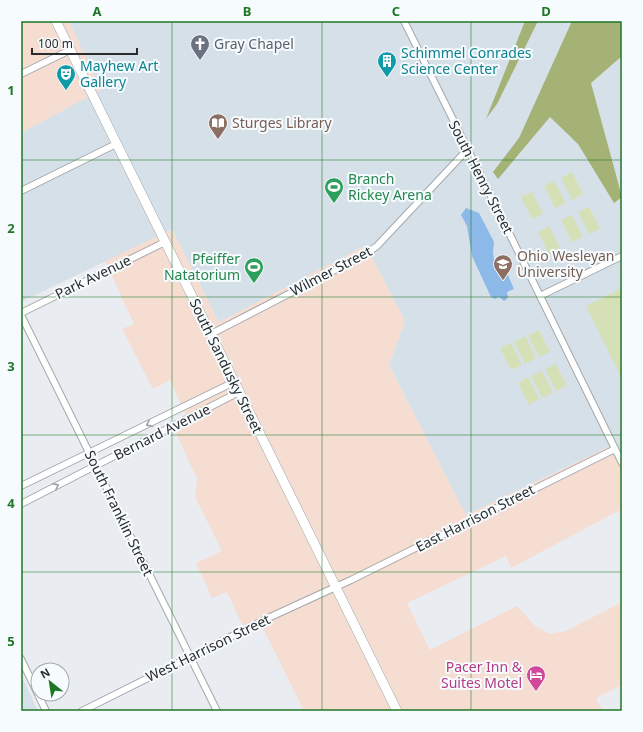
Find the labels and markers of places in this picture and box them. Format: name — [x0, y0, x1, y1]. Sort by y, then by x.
church icon: Gray Chapel — [189, 33, 211, 61]
place label: Gray Chapel — [214, 34, 294, 53]
place label: Schimmel Conrades Science Center — [401, 43, 532, 78]
building icon: Schimmel Conrades Science Center — [376, 50, 398, 78]
place label: Mayhew Art Gallery — [80, 56, 158, 91]
theatre icon: Mayhew Art Gallery — [55, 63, 77, 91]
library icon: Sturges Library — [207, 112, 229, 140]
place label: Sturges Library — [232, 113, 333, 132]
place label: Branch Rickey Arena — [348, 169, 432, 204]
sports icon: Branch Rickey Arena — [323, 176, 345, 204]
place label: Ohio Wesleyan University — [517, 246, 615, 281]
place label: Pfeiffer Natatorium — [164, 249, 240, 284]
school or university icon: Ohio Wesleyan University — [492, 253, 514, 281]
sports icon: Pfeiffer Natatorium — [243, 256, 265, 284]
place label: Pacer Inn & Suites Motel — [441, 657, 523, 692]
hotel icon: Pacer Inn & Suites Motel — [525, 664, 547, 692]

